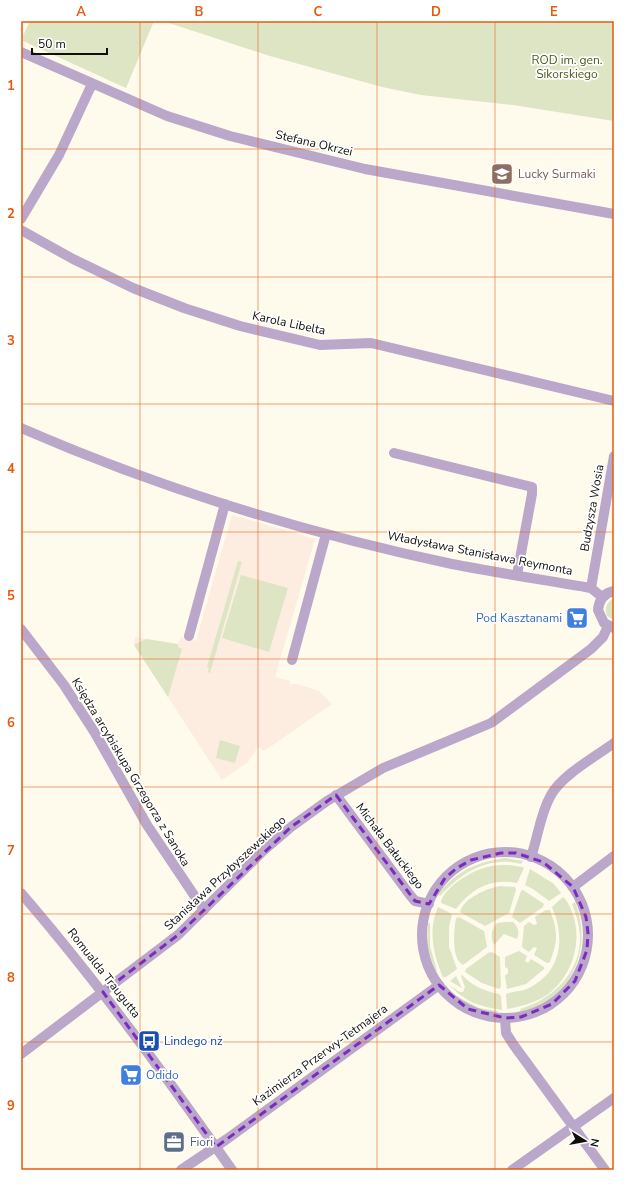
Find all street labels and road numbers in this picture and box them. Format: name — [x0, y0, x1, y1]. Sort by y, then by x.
street label: Stefana Okrzei — [274, 126, 354, 160]
street label: Karola Libelta — [251, 307, 327, 339]
street label: Budzysza Wosia — [576, 463, 608, 553]
street label: Władysława Stanisława Reymonta — [386, 527, 574, 579]
street label: Księdza arcybiskupa Grzegorza z Sanoka — [68, 675, 194, 869]
street label: Michała Bałuckiego — [352, 800, 428, 893]
street label: Stanisława Przybyszewskiego — [161, 812, 290, 934]
street label: Romualda Traugutta — [64, 925, 144, 1021]
street label: Kazimierza Przerwy-Tetmajera — [249, 1001, 391, 1109]

